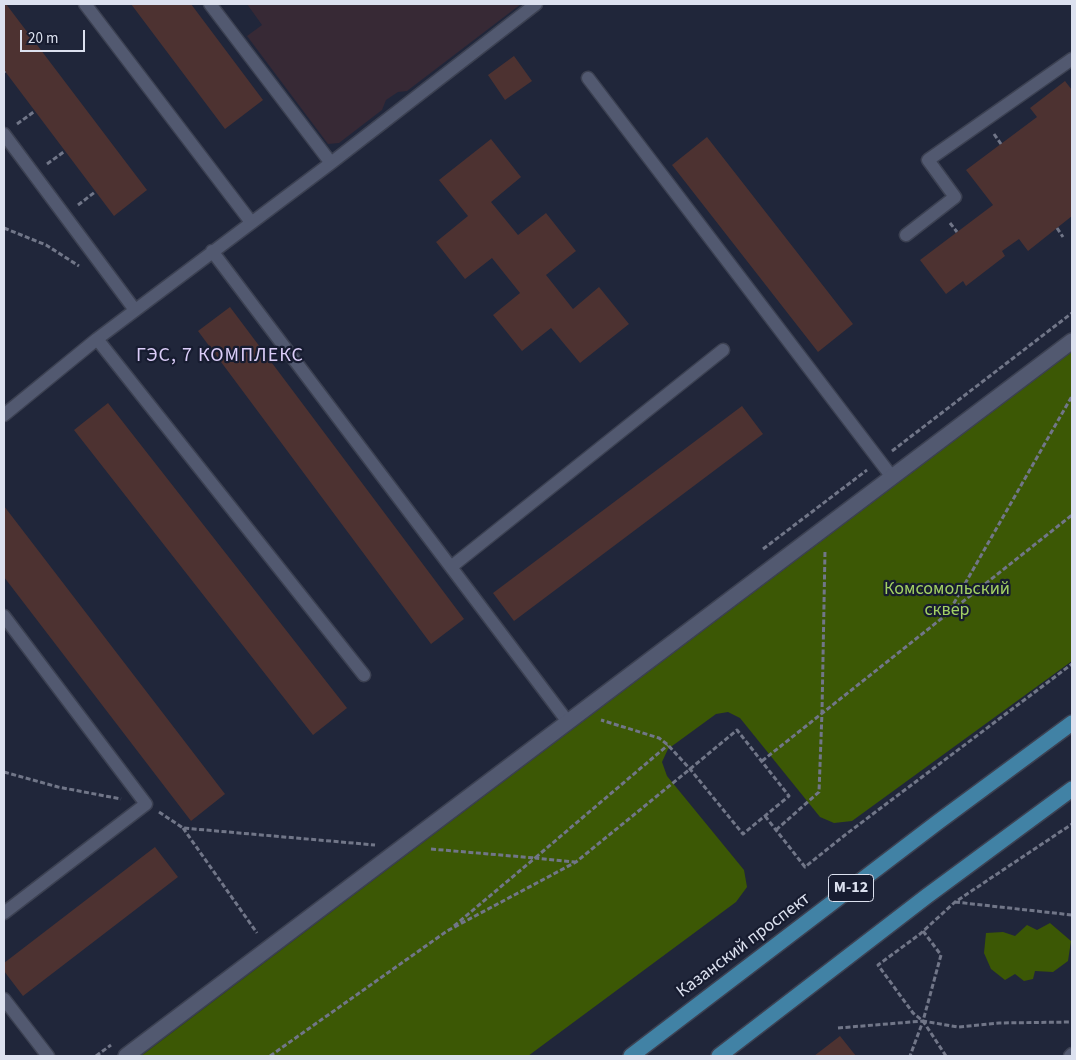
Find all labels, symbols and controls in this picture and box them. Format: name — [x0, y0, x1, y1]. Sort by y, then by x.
scale bar — [22, 20, 88, 52]
text: 20 m — [28, 28, 58, 49]
district label: ГЭС, 7 КОМПЛЕКС — [134, 345, 306, 369]
park label: Комсомольский сквер — [884, 579, 1010, 622]
road number: М-12 — [828, 874, 874, 901]
street label: Казанский проспект — [673, 889, 815, 1003]

